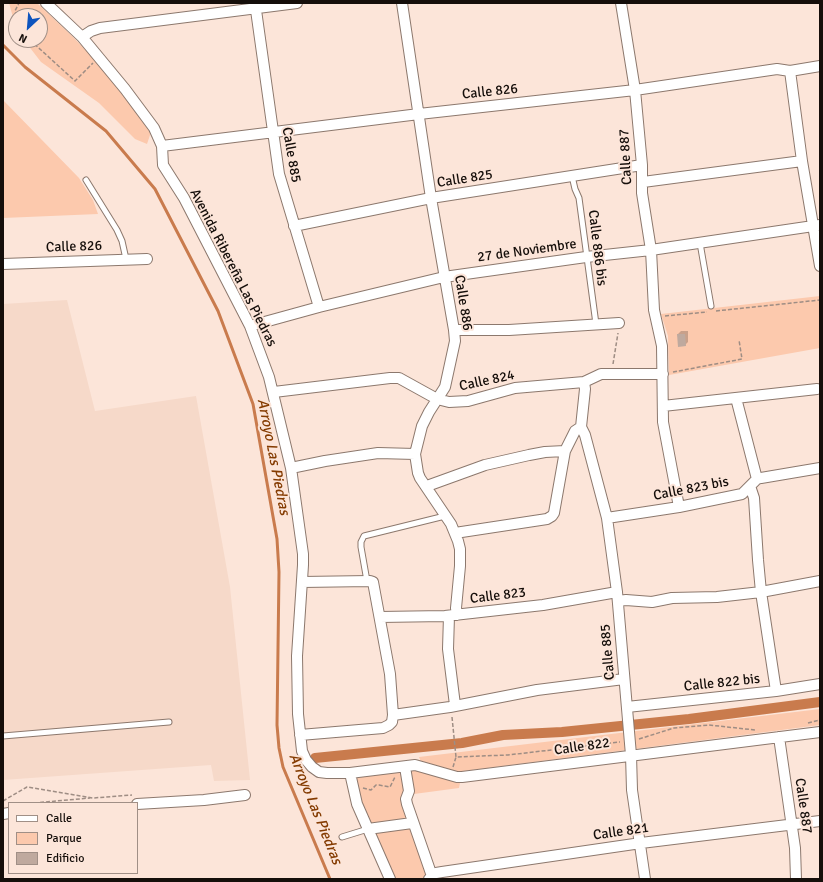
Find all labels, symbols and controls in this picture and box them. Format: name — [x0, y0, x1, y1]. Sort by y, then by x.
north arrow — [8, 8, 48, 48]
text: N — [17, 31, 29, 46]
street label: Calle 826 — [461, 81, 519, 103]
street label: Calle 885 — [278, 126, 304, 184]
street label: Calle 887 — [616, 129, 636, 185]
street label: Calle 825 — [436, 166, 494, 192]
street label: Avenida Ribereña Las Piedras — [186, 186, 280, 350]
street label: Calle 886 bis — [584, 209, 610, 287]
street label: 27 de Noviembre — [476, 236, 578, 266]
street label: Calle 826 — [46, 238, 102, 256]
street label: Calle 886 — [450, 274, 476, 332]
street label: Calle 824 — [458, 367, 516, 395]
water label: Arroyo Las Piedras — [253, 397, 293, 517]
street label: Calle 823 bis — [652, 473, 730, 505]
street label: Calle 823 — [469, 584, 527, 608]
street label: Calle 885 — [597, 623, 619, 681]
street label: Calle 822 bis — [683, 671, 761, 695]
street label: Calle 822 — [553, 735, 611, 759]
water label: Arroyo Las Piedras — [285, 751, 345, 867]
street label: Calle 887 — [791, 777, 815, 835]
legend — [8, 802, 138, 874]
text: Calle — [46, 811, 72, 826]
street label: Calle 821 — [592, 820, 650, 844]
text: Parque — [46, 831, 82, 846]
text: Edificio — [46, 851, 84, 866]

